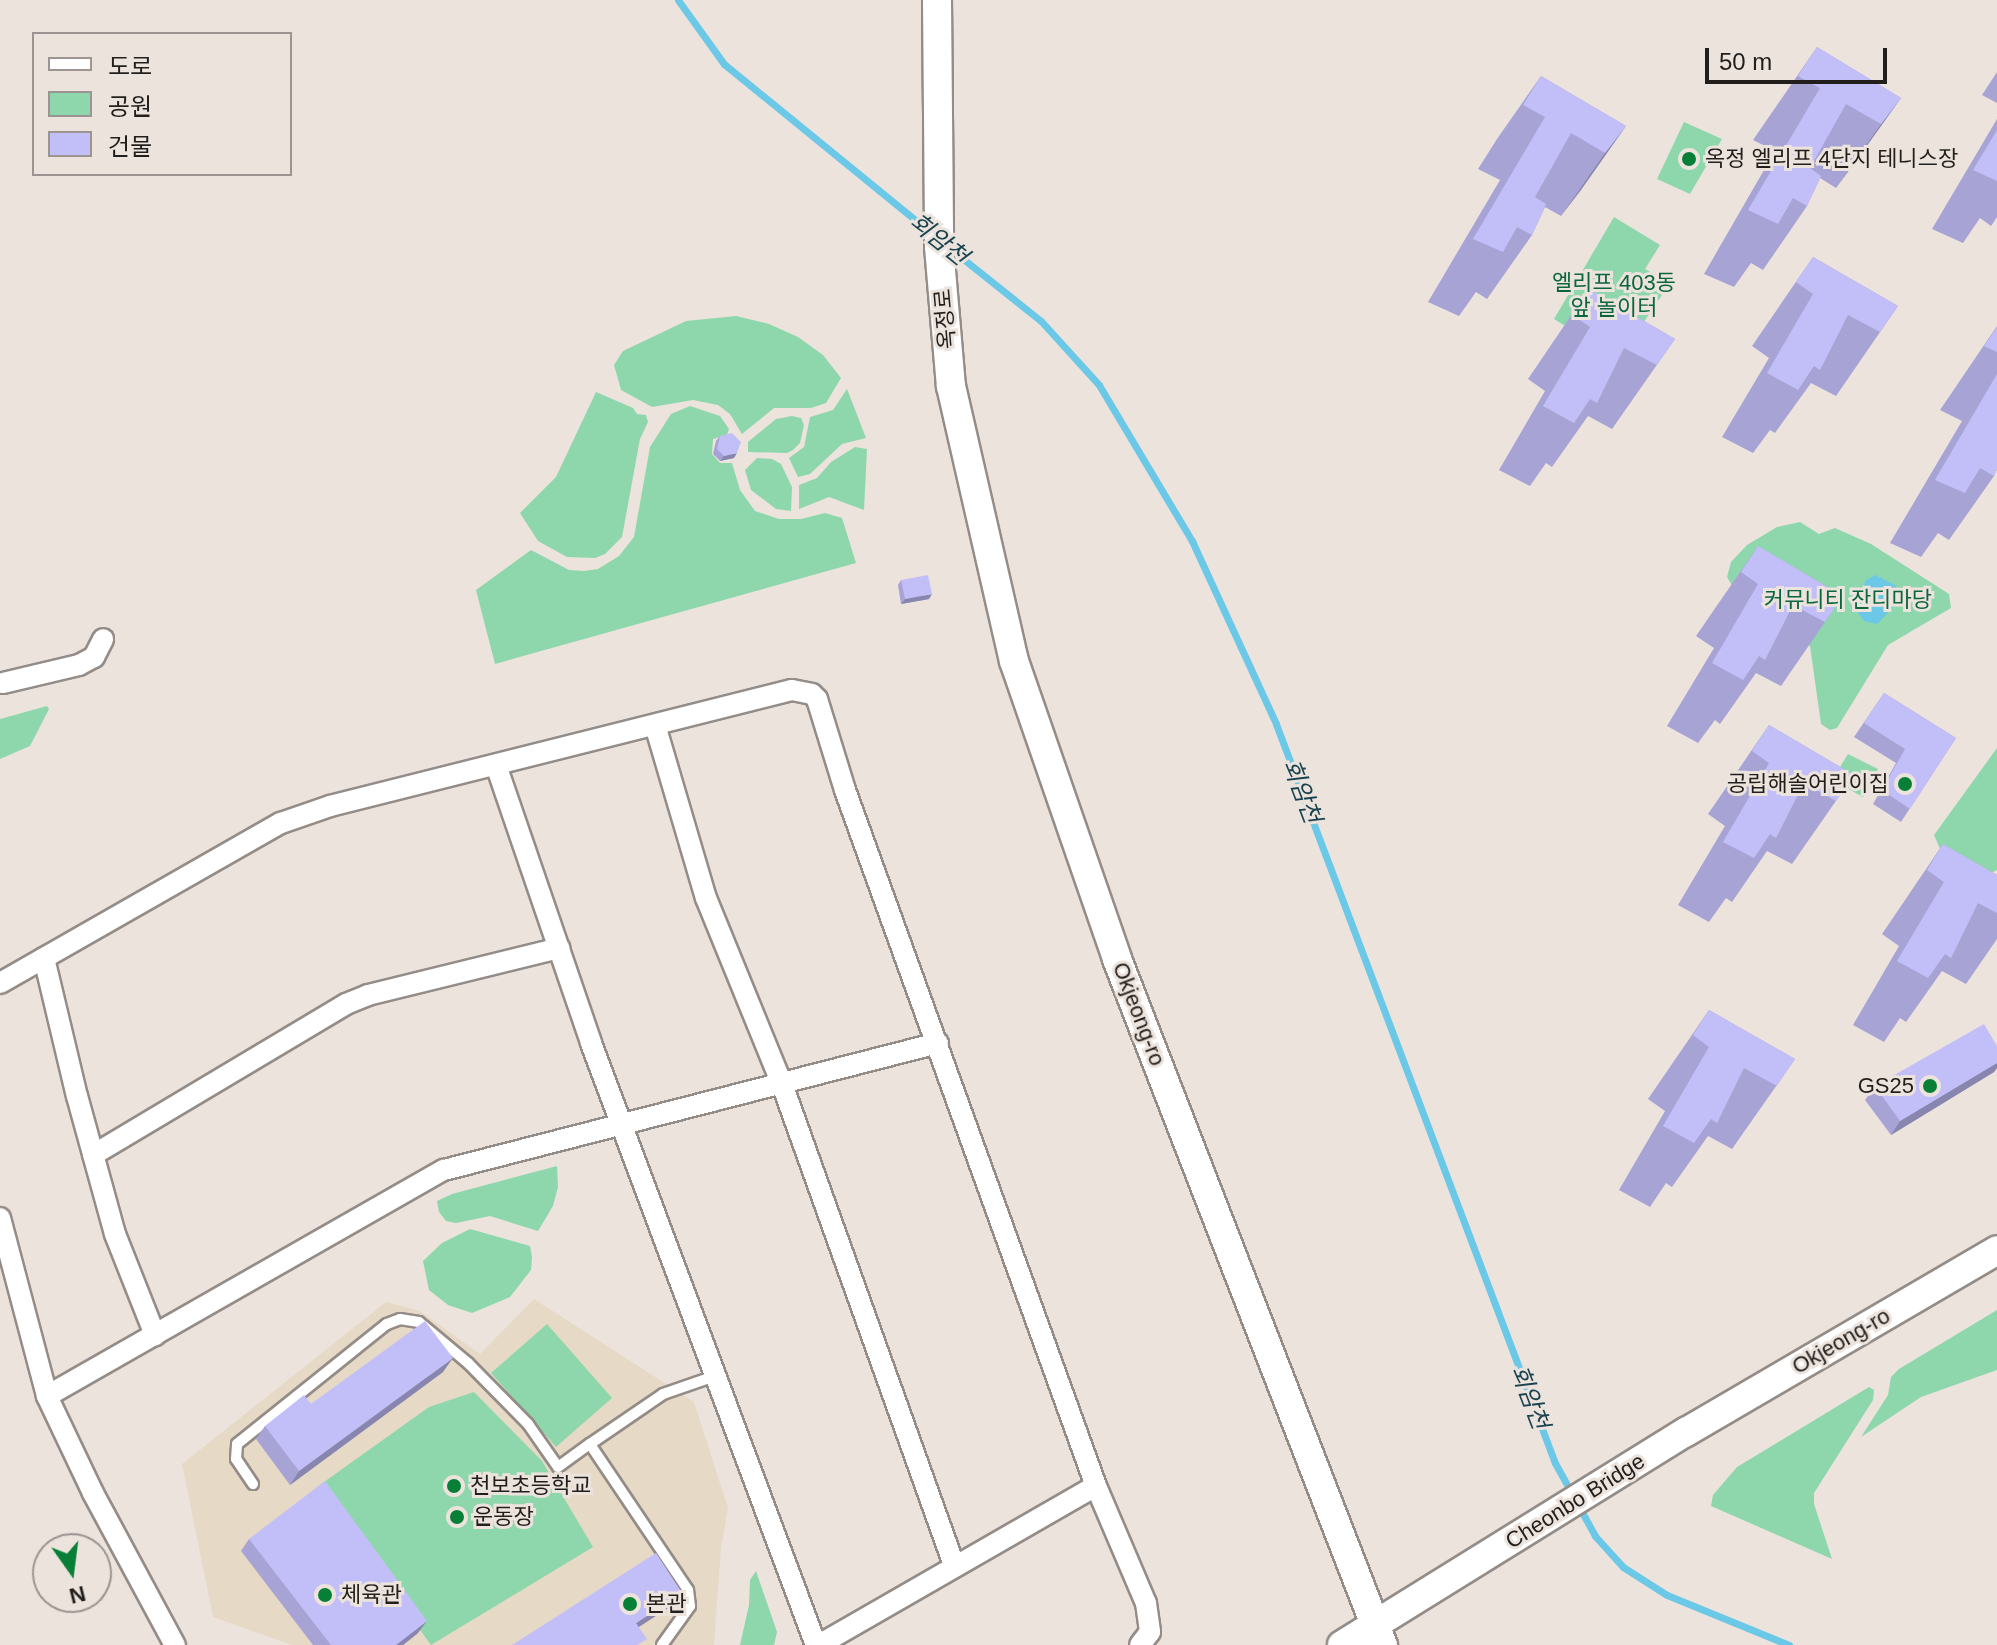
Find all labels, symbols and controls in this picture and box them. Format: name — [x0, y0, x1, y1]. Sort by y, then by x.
legend — [32, 32, 292, 176]
scale bar — [1709, 32, 1891, 82]
text: 50 m — [1719, 48, 1772, 75]
text: 도로 — [108, 53, 152, 80]
text: 공원 — [108, 93, 152, 120]
text: 건물 — [108, 133, 152, 160]
place label: 옥정 엘리프 4단지 테니스장 — [1705, 146, 1958, 172]
marker: 옥정 엘리프 4단지 테니스장 — [1680, 150, 1698, 168]
water label: 회암천 — [904, 207, 974, 271]
park label: 엘리프 403동 앞 놀이터 — [1552, 269, 1676, 320]
street label: 옥정로 — [929, 288, 961, 350]
park label: 커뮤니티 잔디마당 — [1764, 587, 1932, 613]
water label: 회암천 — [1277, 755, 1327, 827]
place label: 공립해솔어린이집 — [1727, 771, 1889, 797]
marker: 공립해솔어린이집 — [1896, 775, 1914, 793]
street label: Okjeong-ro — [1107, 958, 1171, 1070]
place label: GS25 — [1858, 1073, 1914, 1099]
marker: GS25 — [1921, 1077, 1939, 1095]
street label: Okjeong-ro — [1787, 1302, 1895, 1380]
water label: 회암천 — [1505, 1361, 1555, 1433]
street label: Cheonbo Bridge — [1501, 1448, 1649, 1554]
place label: 천보초등학교 — [470, 1473, 591, 1499]
marker: 천보초등학교 — [445, 1477, 463, 1495]
place label: 운동장 — [473, 1504, 534, 1530]
marker: 운동장 — [448, 1508, 466, 1526]
north arrow — [32, 1533, 112, 1613]
text: N — [67, 1581, 88, 1609]
place label: 체육관 — [341, 1582, 402, 1608]
marker: 체육관 — [316, 1586, 334, 1604]
place label: 본관 — [646, 1591, 686, 1617]
marker: 본관 — [621, 1595, 639, 1613]

